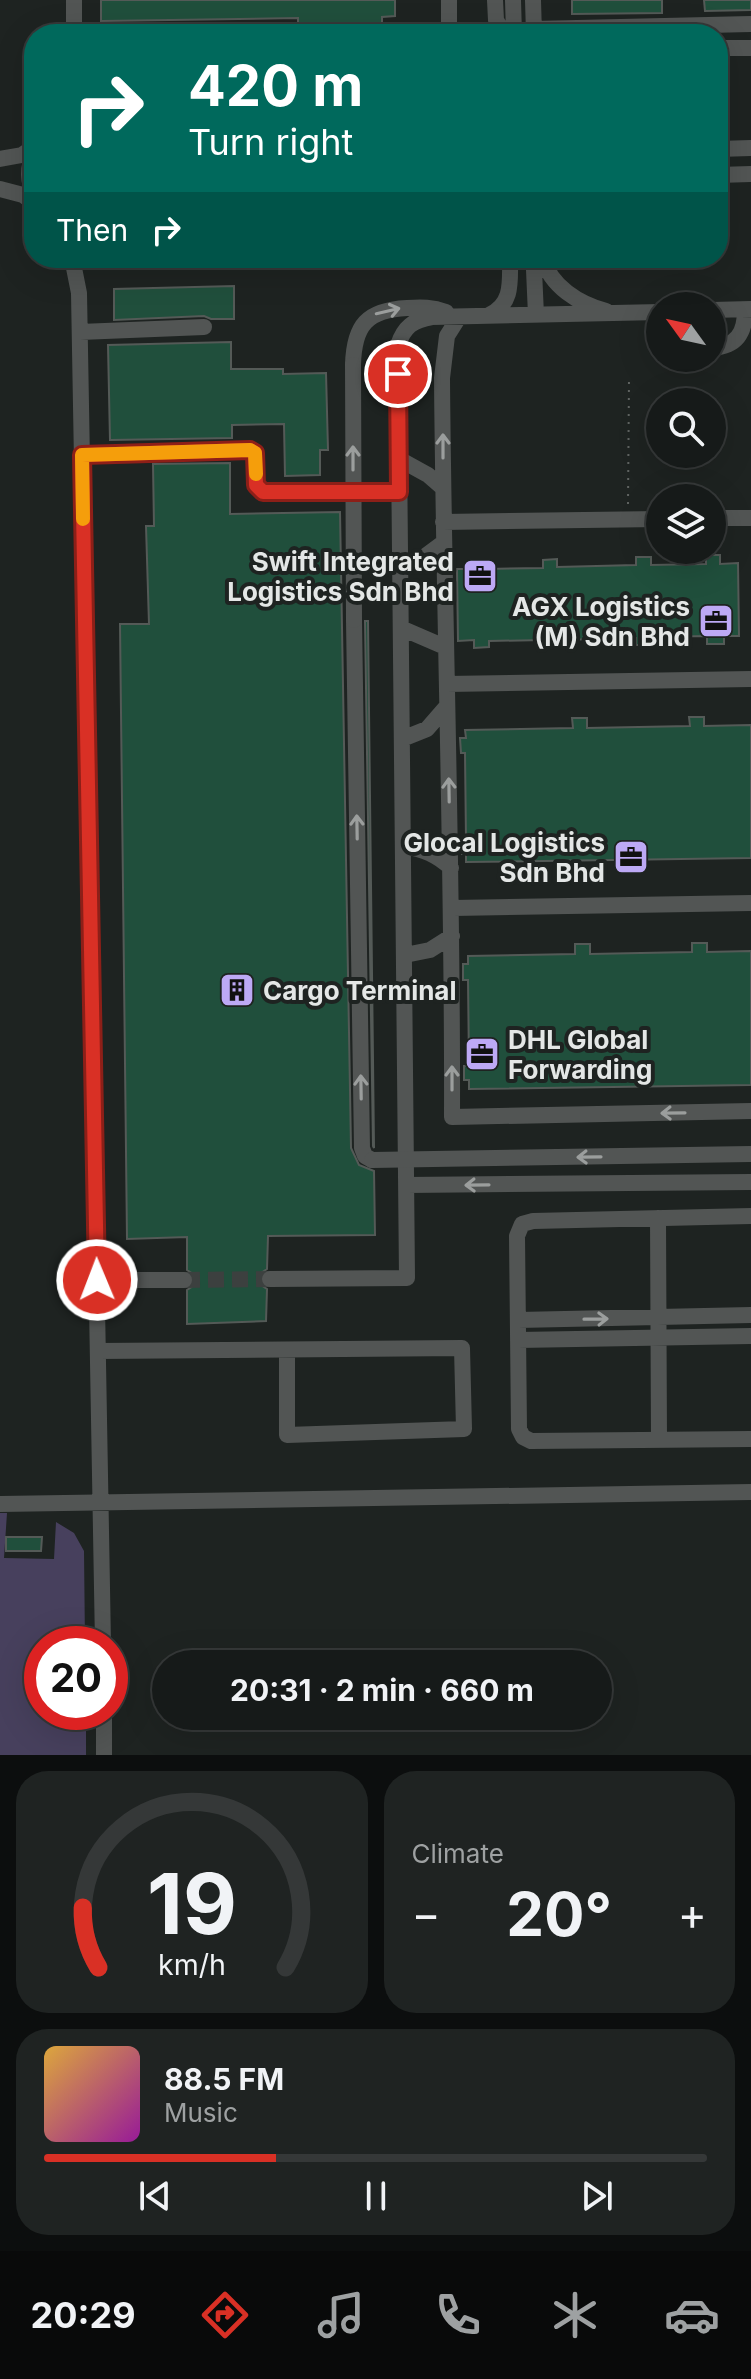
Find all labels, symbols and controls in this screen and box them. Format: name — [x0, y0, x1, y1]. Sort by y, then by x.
text: 420 m — [188, 52, 363, 120]
icon: right — [56, 56, 160, 160]
text: Turn right — [188, 120, 353, 164]
icon: right — [144, 208, 188, 252]
text: Then — [56, 212, 128, 248]
north arrow — [646, 292, 726, 372]
map controls — [646, 292, 726, 564]
one-way arrow — [375, 303, 401, 318]
pin — [364, 340, 432, 408]
icon: arrive — [376, 352, 420, 396]
button: search — [646, 388, 726, 468]
one-way arrow — [435, 433, 450, 460]
one-way arrow — [345, 445, 361, 472]
button: layers — [646, 484, 726, 564]
place label: Swift Integrated Logistics Sdn Bhd — [227, 546, 454, 607]
office icon: Swift Integrated Logistics Sdn Bhd — [461, 557, 499, 595]
place label: AGX Logistics (M) Sdn Bhd — [512, 591, 690, 652]
office icon: AGX Logistics (M) Sdn Bhd — [697, 602, 735, 640]
one-way arrow — [442, 777, 457, 804]
one-way arrow — [349, 814, 365, 841]
place label: Glocal Logistics Sdn Bhd — [404, 827, 605, 888]
office icon: Glocal Logistics Sdn Bhd — [612, 838, 650, 876]
building icon: Cargo Terminal — [218, 971, 256, 1009]
place label: Cargo Terminal — [263, 975, 457, 1006]
place label: DHL Global Forwarding — [508, 1024, 652, 1085]
office icon: DHL Global Forwarding — [463, 1035, 501, 1073]
one-way arrow — [444, 1065, 460, 1092]
one-way arrow — [353, 1074, 369, 1101]
one-way arrow — [660, 1105, 687, 1120]
one-way arrow — [576, 1149, 603, 1164]
one-way arrow — [464, 1177, 491, 1193]
position arrow — [55, 1238, 139, 1322]
one-way arrow — [582, 1311, 609, 1326]
speed limit sign: 20 — [24, 1626, 128, 1730]
text: 20:31 · 2 min · 660 m — [230, 1672, 534, 1708]
text: Climate — [412, 1838, 504, 1869]
text: 19 — [147, 1853, 237, 1954]
text: 20° — [506, 1878, 612, 1950]
text: − — [412, 1887, 441, 1941]
text: + — [678, 1887, 707, 1941]
text: km/h — [158, 1947, 226, 1982]
text: 88.5 FM — [164, 2061, 284, 2097]
text: Music — [164, 2097, 238, 2128]
icon: previous — [133, 2174, 177, 2218]
icon: pause — [354, 2174, 398, 2218]
icon: next — [575, 2174, 619, 2218]
icon: directions — [197, 2287, 253, 2343]
icon: music — [313, 2287, 369, 2343]
icon: phone — [430, 2287, 486, 2343]
icon: climate — [547, 2287, 603, 2343]
icon: car — [664, 2287, 720, 2343]
text: 20:29 — [30, 2293, 136, 2337]

